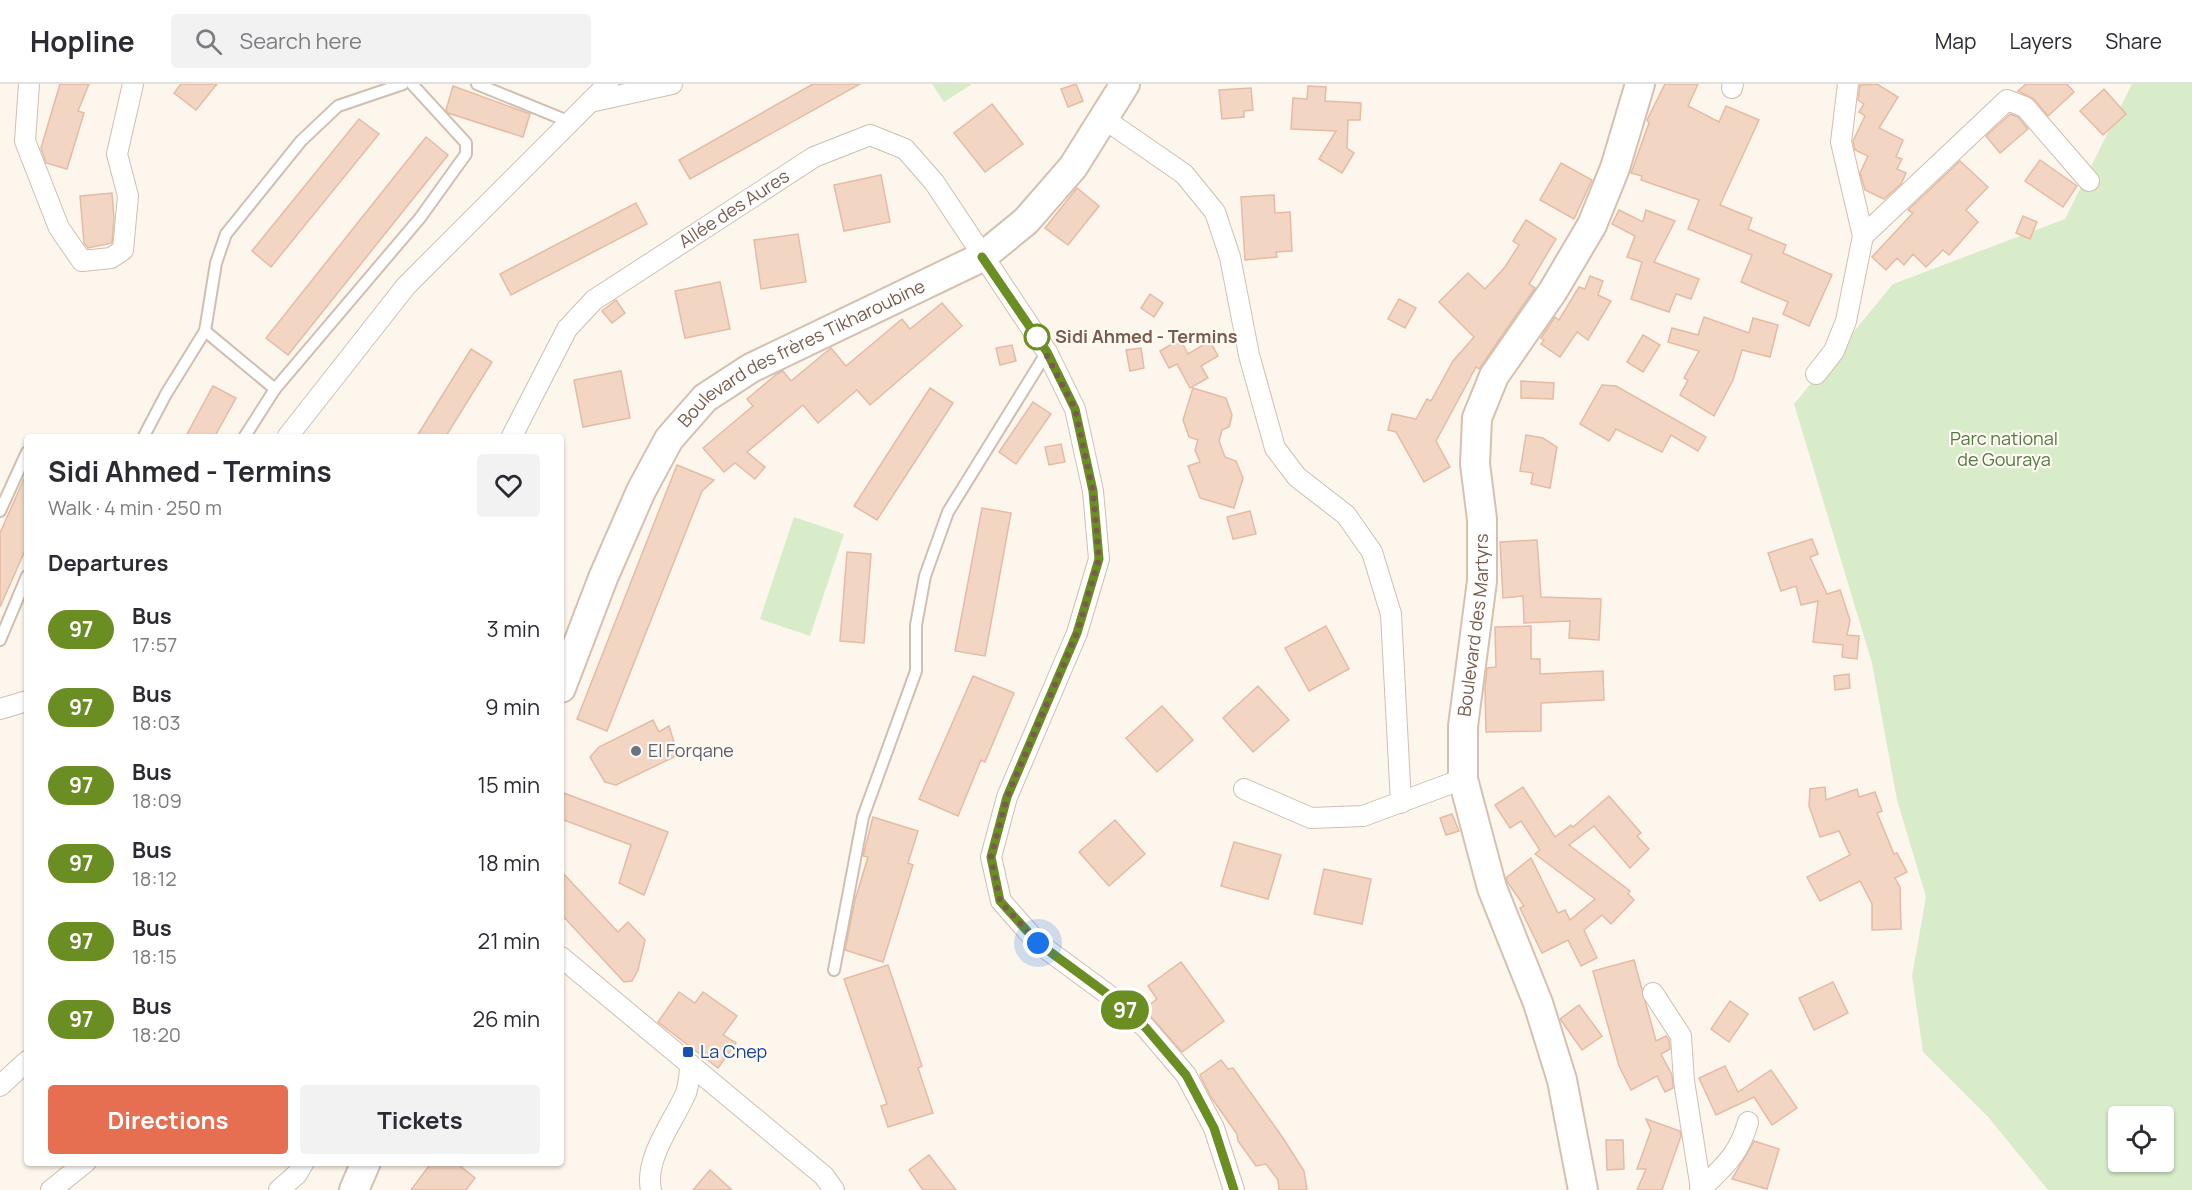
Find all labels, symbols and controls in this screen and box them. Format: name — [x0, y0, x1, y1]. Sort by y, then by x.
search box — [171, 14, 591, 68]
text: Hopline — [30, 22, 135, 60]
icon: search — [192, 25, 225, 58]
text: Search here — [240, 26, 362, 56]
text: Map — [1935, 27, 1976, 55]
text: Layers — [2009, 27, 2072, 55]
text: Share — [2105, 27, 2162, 55]
street label: Allée des Aures — [674, 163, 793, 253]
street label: Boulevard des frères Tikharoubine — [672, 273, 929, 432]
marker: Sidi Ahmed - Termins — [1024, 324, 1050, 350]
place label: Sidi Ahmed - Termins — [1055, 324, 1238, 348]
park label: Parc national de Gouraya — [1950, 426, 2058, 471]
text: Sidi Ahmed - Termins — [48, 452, 332, 490]
button: heart — [477, 454, 540, 517]
text: Walk · 4 min · 250 m — [48, 494, 222, 521]
street label: Boulevard des Martyrs — [1451, 534, 1493, 718]
text: Departures — [48, 548, 168, 578]
text: Bus — [132, 601, 172, 631]
text: 3 min — [487, 614, 540, 644]
text: 97 — [69, 615, 93, 643]
text: 17:57 — [132, 631, 177, 658]
text: Bus — [132, 679, 172, 709]
text: 9 min — [485, 692, 540, 722]
text: 97 — [69, 693, 93, 721]
text: 18:03 — [132, 709, 181, 736]
place label: El Forqane — [648, 738, 734, 762]
marker: El Forqane — [629, 744, 643, 758]
text: Bus — [132, 757, 172, 787]
text: 15 min — [477, 770, 540, 800]
text: 97 — [69, 771, 93, 799]
text: 18:09 — [132, 787, 182, 814]
text: Bus — [132, 835, 172, 865]
text: 18 min — [477, 848, 540, 878]
text: 97 — [69, 849, 93, 877]
text: 18:12 — [132, 865, 177, 892]
text: Bus — [132, 913, 172, 943]
text: 21 min — [478, 926, 540, 956]
text: 97 — [69, 927, 93, 955]
your location — [1023, 928, 1053, 958]
text: 18:15 — [132, 943, 177, 970]
line badge: 97 — [1098, 990, 1152, 1030]
text: Bus — [132, 991, 172, 1021]
text: 97 — [1113, 996, 1137, 1024]
text: 26 min — [473, 1004, 540, 1034]
text: 97 — [69, 1005, 93, 1033]
text: 18:20 — [132, 1021, 181, 1048]
place label: La Cnep — [700, 1039, 767, 1063]
marker: La Cnep — [681, 1045, 695, 1059]
button: Directions — [48, 1085, 288, 1154]
button: Tickets — [300, 1085, 540, 1154]
map controls — [2108, 1106, 2174, 1172]
button: locate — [2108, 1106, 2174, 1172]

